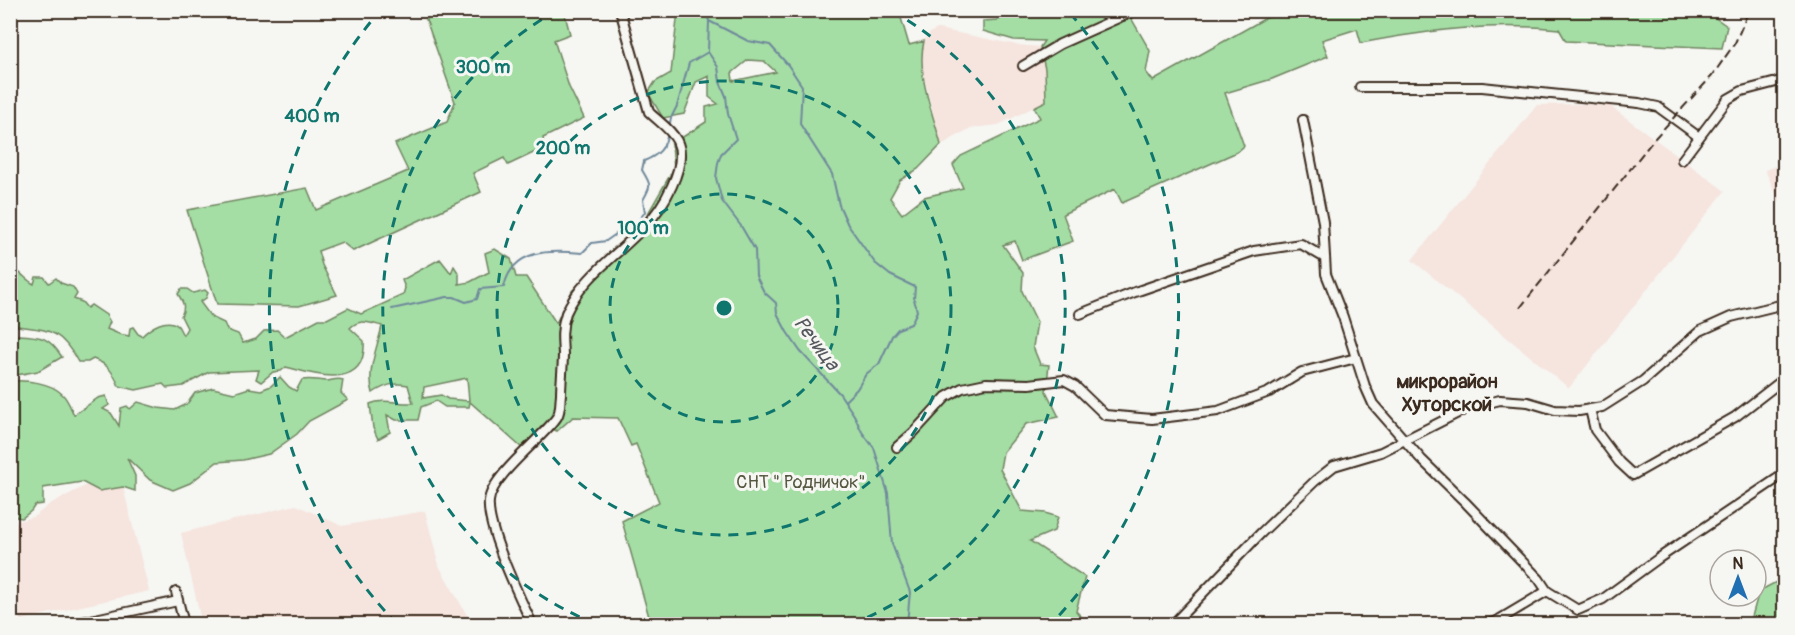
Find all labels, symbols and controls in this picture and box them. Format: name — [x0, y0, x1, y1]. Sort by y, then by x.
text: 300 m — [456, 56, 510, 79]
text: 400 m — [285, 105, 339, 128]
text: 200 m — [536, 137, 590, 160]
text: 100 m — [617, 217, 669, 240]
centre of rings — [714, 298, 734, 318]
water label: Речица — [788, 312, 846, 376]
district label: микрорайон Хуторской — [1396, 369, 1498, 417]
park label: СНТ " Родничок" — [736, 471, 866, 494]
north arrow — [1708, 548, 1768, 608]
text: N — [1733, 554, 1744, 574]

